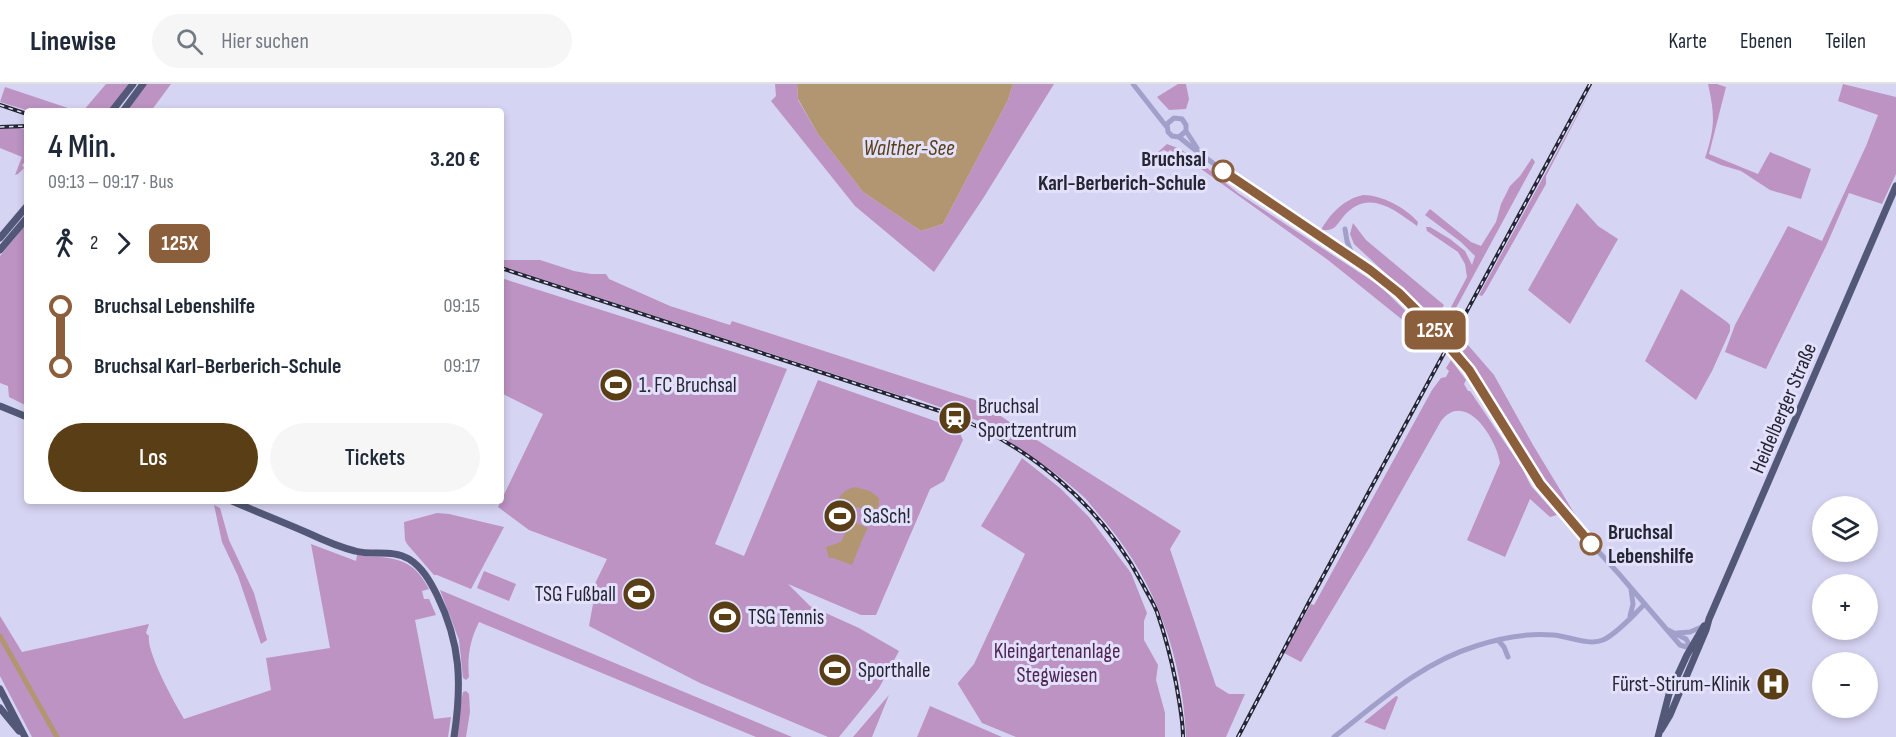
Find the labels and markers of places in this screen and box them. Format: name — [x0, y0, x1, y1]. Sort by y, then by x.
place label: Bruchsal Karl-Berberich-Schule — [1038, 147, 1206, 196]
marker: Bruchsal Karl-Berberich-Schule — [1212, 160, 1234, 182]
sports icon: 1. FC Bruchsal — [598, 367, 634, 403]
place label: 1. FC Bruchsal — [639, 373, 737, 398]
place label: Bruchsal Sportzentrum — [978, 394, 1077, 443]
station icon: Bruchsal Sportzentrum — [937, 400, 973, 436]
sports icon: SaSch! — [822, 498, 858, 534]
place label: SaSch! — [863, 504, 910, 529]
place label: Bruchsal Lebenshilfe — [1608, 520, 1694, 569]
marker: Bruchsal Lebenshilfe — [1580, 533, 1602, 555]
sports icon: TSG Fußball — [621, 576, 657, 612]
place label: TSG Fußball — [535, 582, 616, 607]
sports icon: TSG Tennis — [707, 599, 743, 635]
place label: TSG Tennis — [748, 605, 824, 630]
sports icon: Sporthalle — [817, 652, 853, 688]
place label: Sporthalle — [858, 658, 930, 683]
hospital icon: Fürst-Stirum-Klinik — [1755, 666, 1791, 702]
place label: Fürst-Stirum-Klinik — [1612, 672, 1750, 697]

